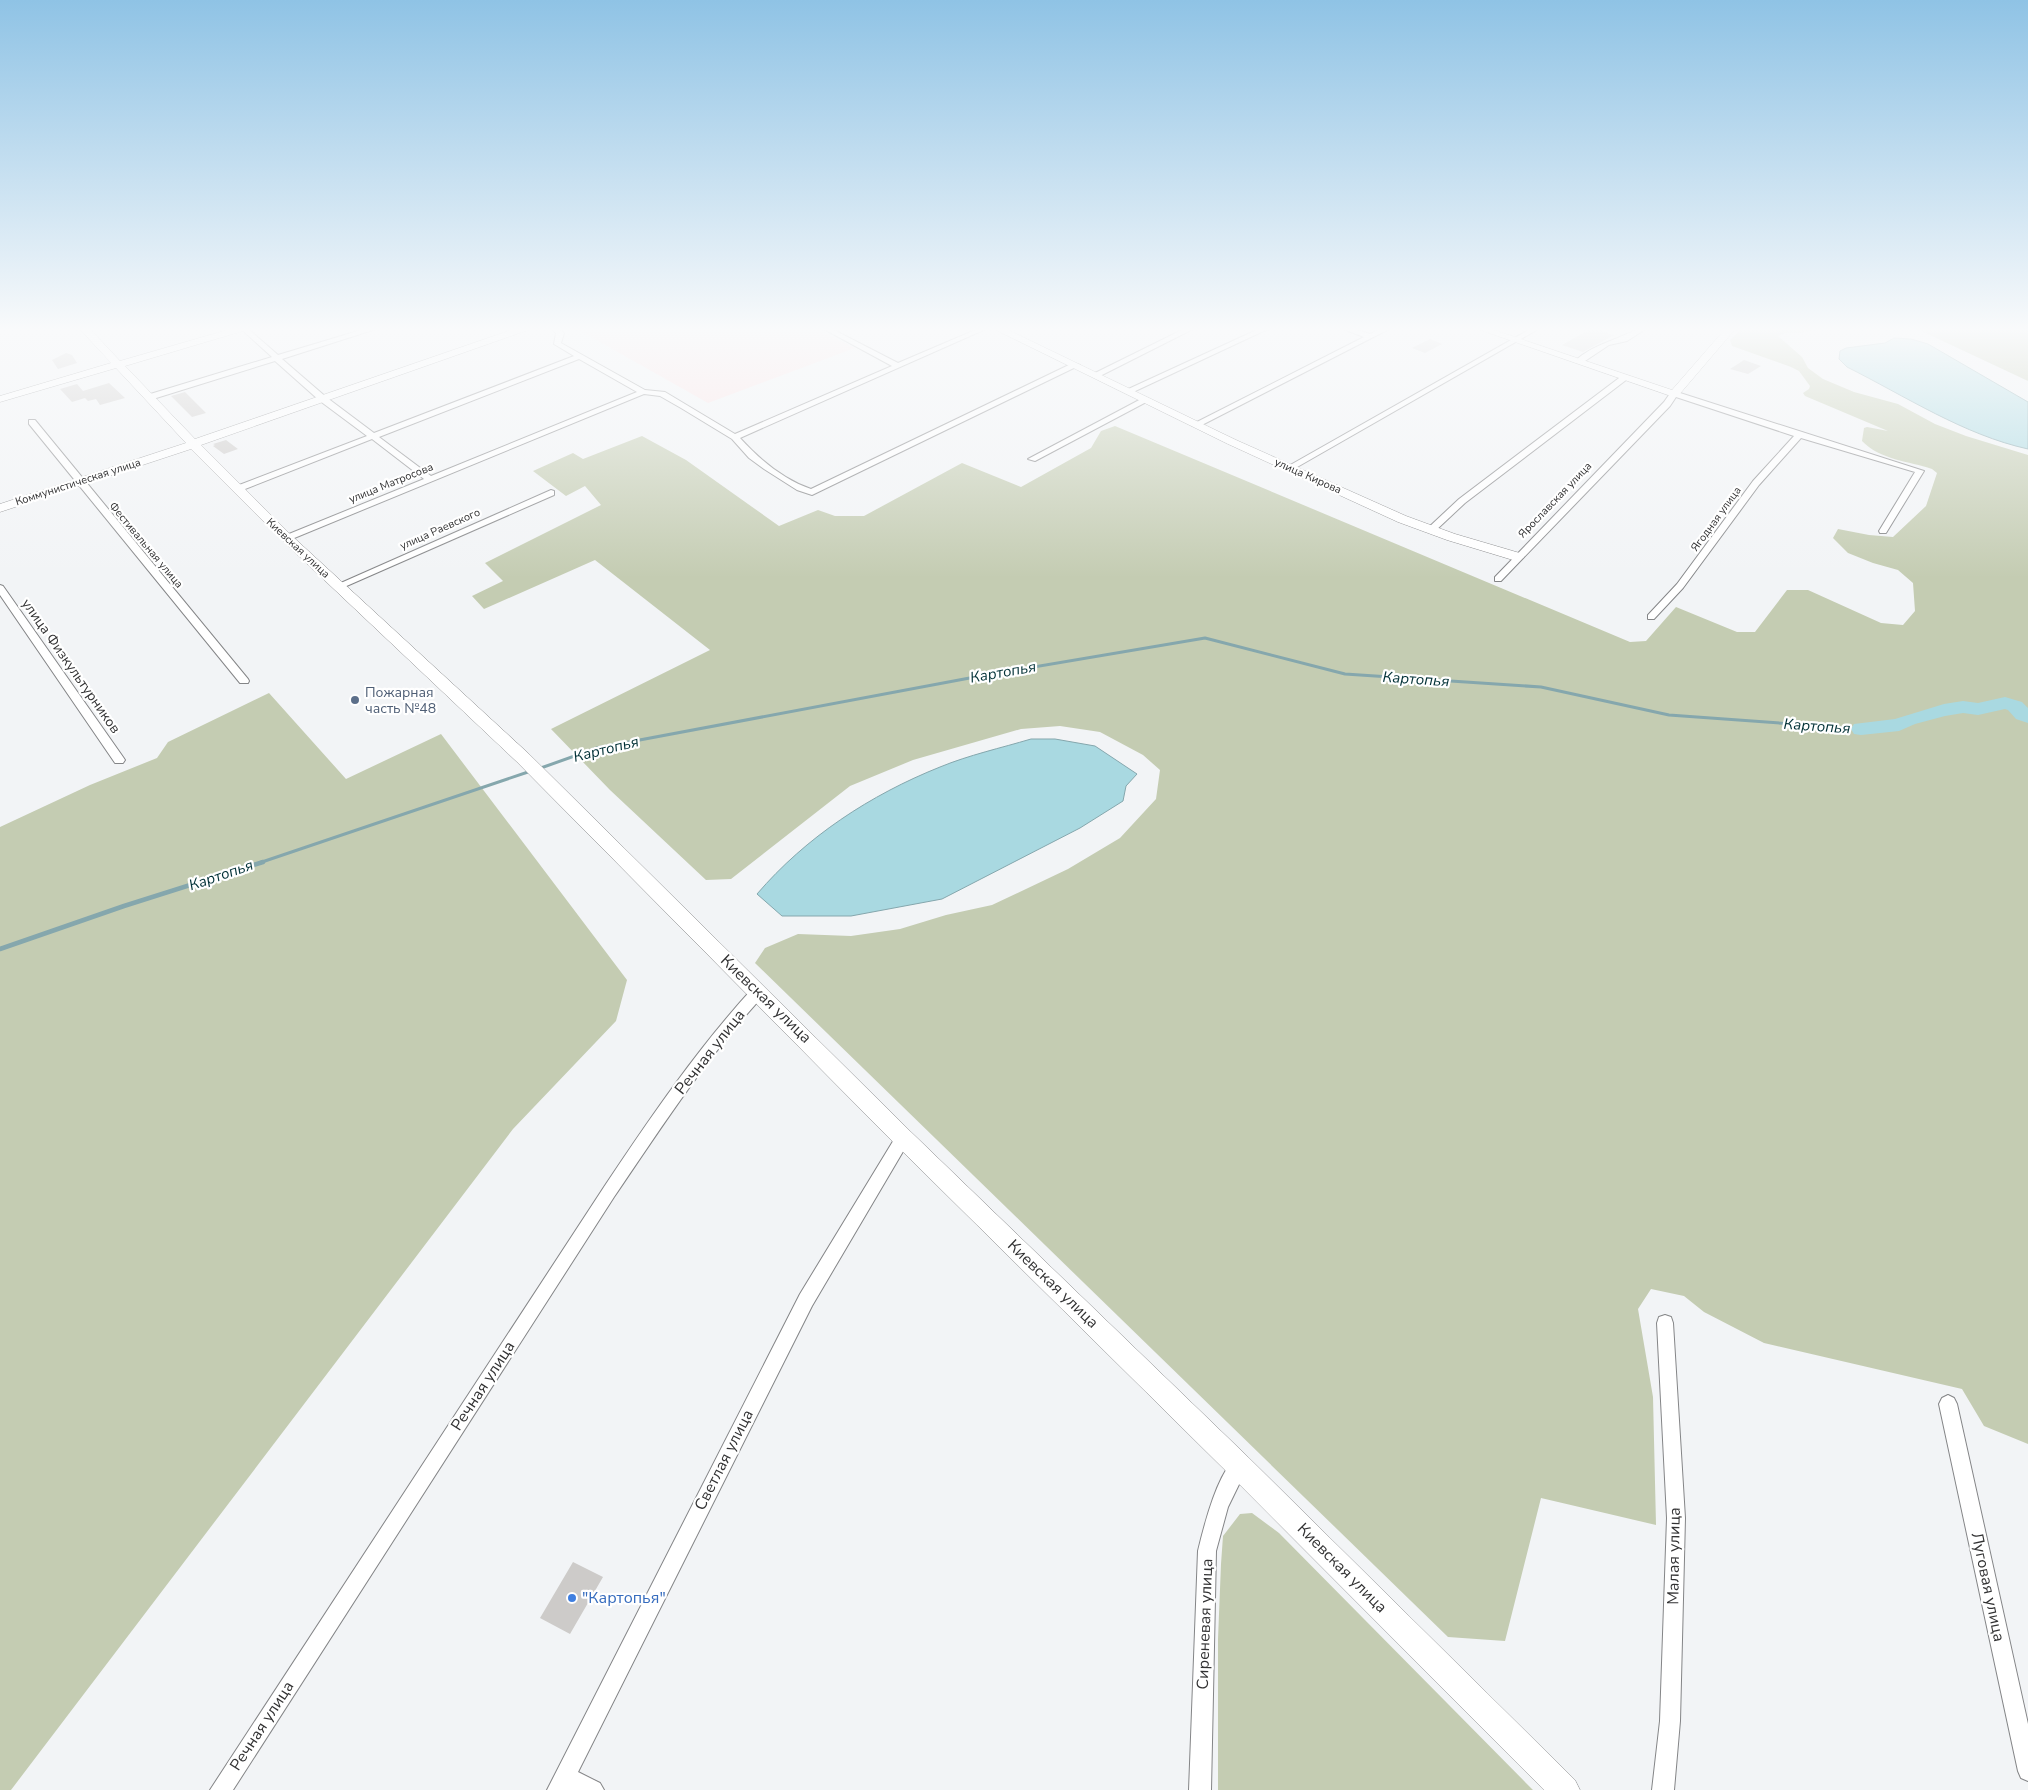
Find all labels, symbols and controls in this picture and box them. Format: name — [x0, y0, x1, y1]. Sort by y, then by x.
street label: Коммунистическая улица — [13, 455, 143, 509]
street label: улица Кирова — [1272, 455, 1344, 497]
street label: улица Матросова — [347, 459, 436, 507]
street label: Ярославская улица — [1515, 459, 1595, 541]
street label: Ягодная улица — [1687, 484, 1745, 554]
street label: Фестивальная улица — [106, 499, 186, 591]
street label: улица Раевского — [397, 505, 483, 553]
street label: Киевская улица — [263, 515, 333, 581]
street label: улица Физкультурников — [17, 595, 125, 737]
water label: Картопья — [968, 656, 1038, 688]
water label: Картопья — [1382, 667, 1450, 691]
place label: Пожарная часть №48 — [365, 683, 436, 718]
marker: Пожарная часть №48 — [349, 694, 361, 706]
water label: Картопья — [1783, 714, 1851, 738]
water label: Картопья — [571, 731, 641, 767]
water label: Картопья — [186, 855, 256, 895]
street label: Киевская улица — [716, 950, 816, 1048]
street label: Речная улица — [670, 1005, 750, 1099]
street label: Киевская улица — [1003, 1235, 1103, 1333]
street label: Речная улица — [446, 1337, 520, 1435]
street label: Светлая улица — [689, 1406, 759, 1514]
street label: Малая улица — [1662, 1507, 1686, 1605]
street label: Киевская улица — [1292, 1518, 1392, 1618]
street label: Луговая улица — [1966, 1530, 2010, 1644]
street label: Сиреневая улица — [1192, 1558, 1218, 1690]
place label: "Картопья" — [582, 1587, 666, 1609]
marker: "Картопья" — [566, 1592, 578, 1604]
street label: Речная улица — [225, 1677, 299, 1775]

